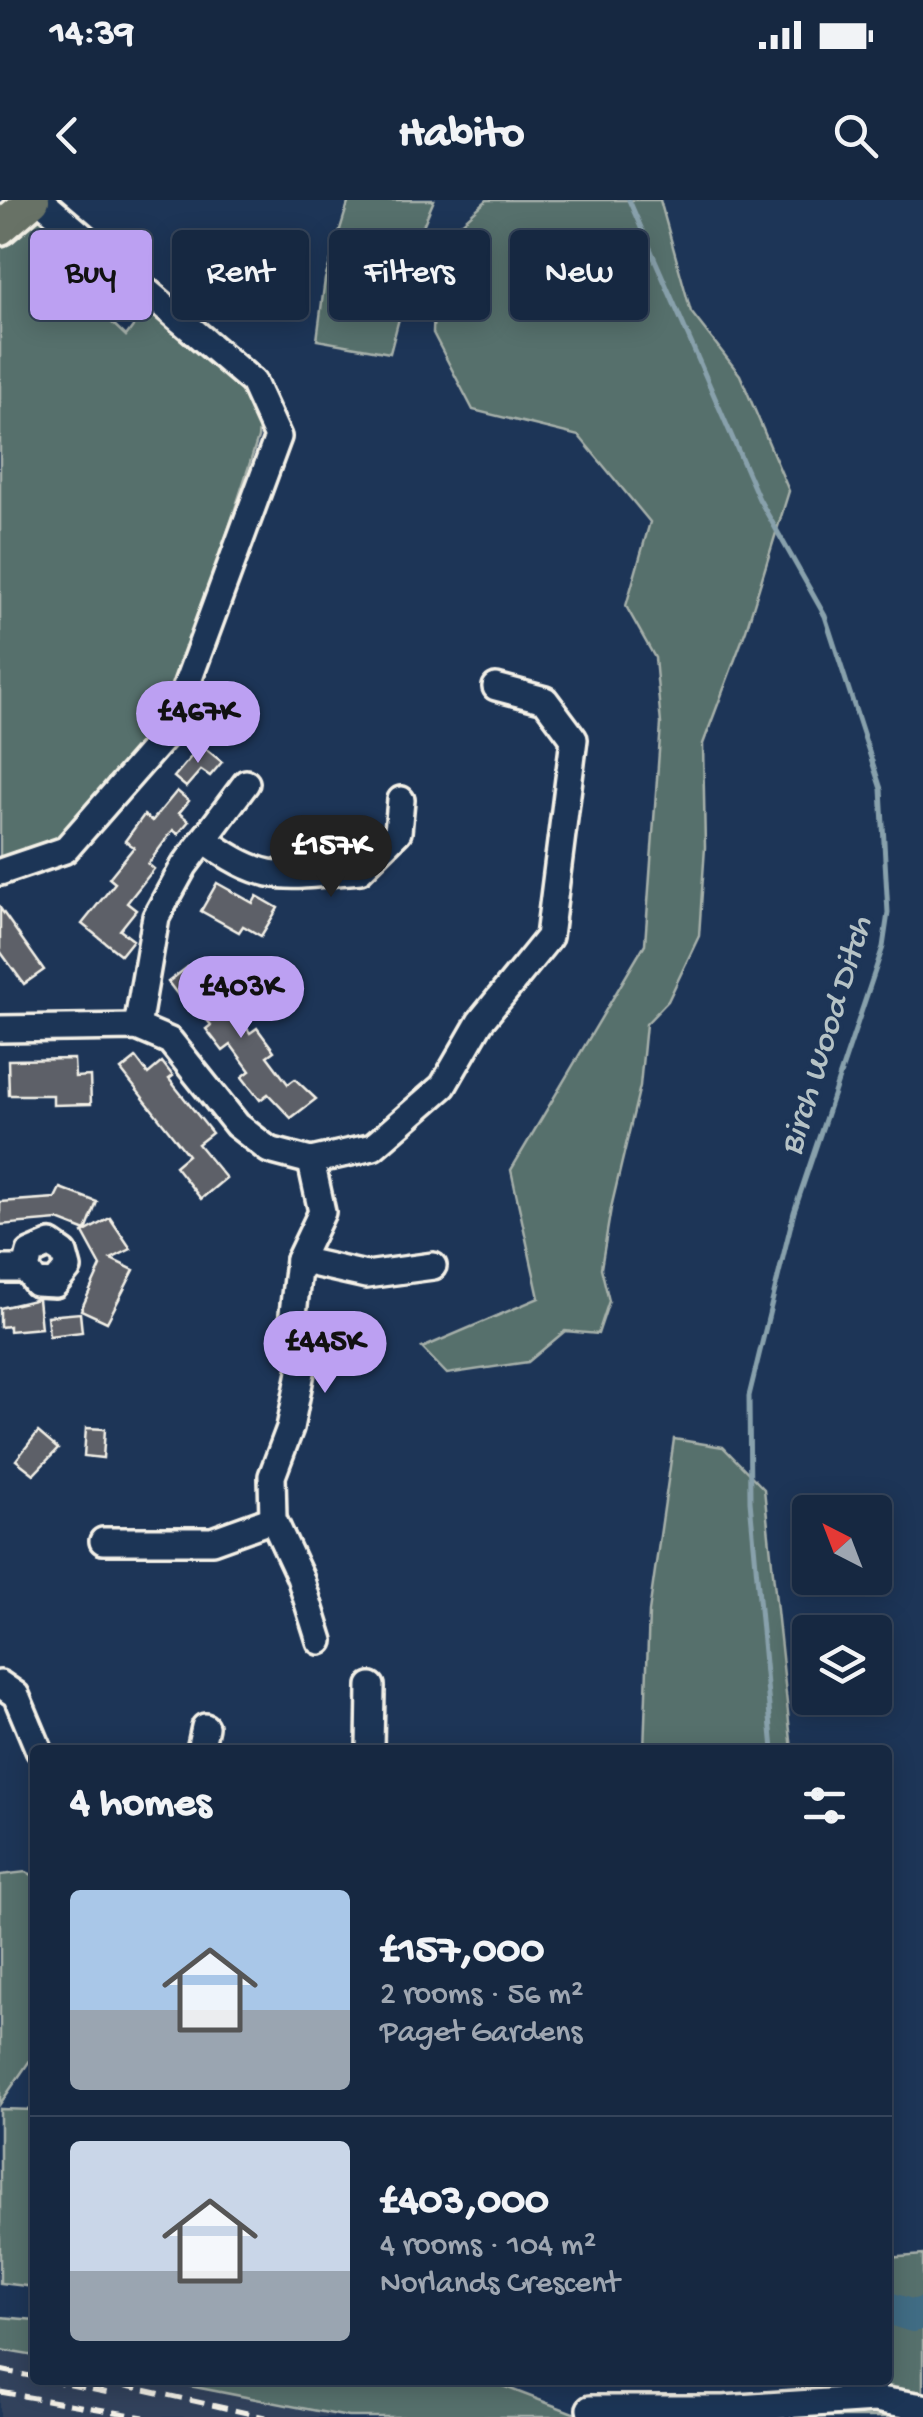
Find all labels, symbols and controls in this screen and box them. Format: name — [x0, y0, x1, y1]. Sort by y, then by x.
text: 14:39 — [50, 13, 134, 57]
icon: back — [40, 108, 95, 163]
icon: search — [828, 108, 883, 163]
text: Habito — [399, 109, 524, 162]
chip: Buy — [30, 230, 152, 320]
chip: Rent — [172, 230, 309, 320]
chip: Filters — [329, 230, 490, 320]
chip: New — [510, 230, 648, 320]
pin: £467K — [128, 681, 268, 766]
text: £467K — [158, 694, 238, 732]
pin: £157K — [261, 815, 401, 900]
text: £157K — [292, 828, 370, 866]
water label: Birch Wood Ditch — [773, 911, 884, 1161]
pin: £403K — [171, 956, 311, 1041]
text: £403K — [200, 969, 282, 1007]
pin: £445K — [255, 1311, 395, 1396]
text: £445K — [286, 1324, 364, 1362]
north arrow — [792, 1495, 892, 1595]
map controls — [792, 1495, 892, 1715]
button: layers — [792, 1615, 892, 1715]
icon: filters — [797, 1778, 852, 1833]
text: 4 homes — [70, 1781, 211, 1830]
text: £157,000 — [380, 1928, 544, 1977]
icon: home — [150, 1930, 270, 2050]
text: 2 rooms · 56 m² — [380, 1977, 584, 2015]
text: Paget Gardens — [380, 2015, 582, 2053]
text: £403,000 — [380, 2179, 549, 2228]
icon: home — [150, 2181, 270, 2301]
text: 4 rooms · 104 m² — [380, 2228, 596, 2266]
text: Norlands Crescent — [380, 2266, 620, 2304]

